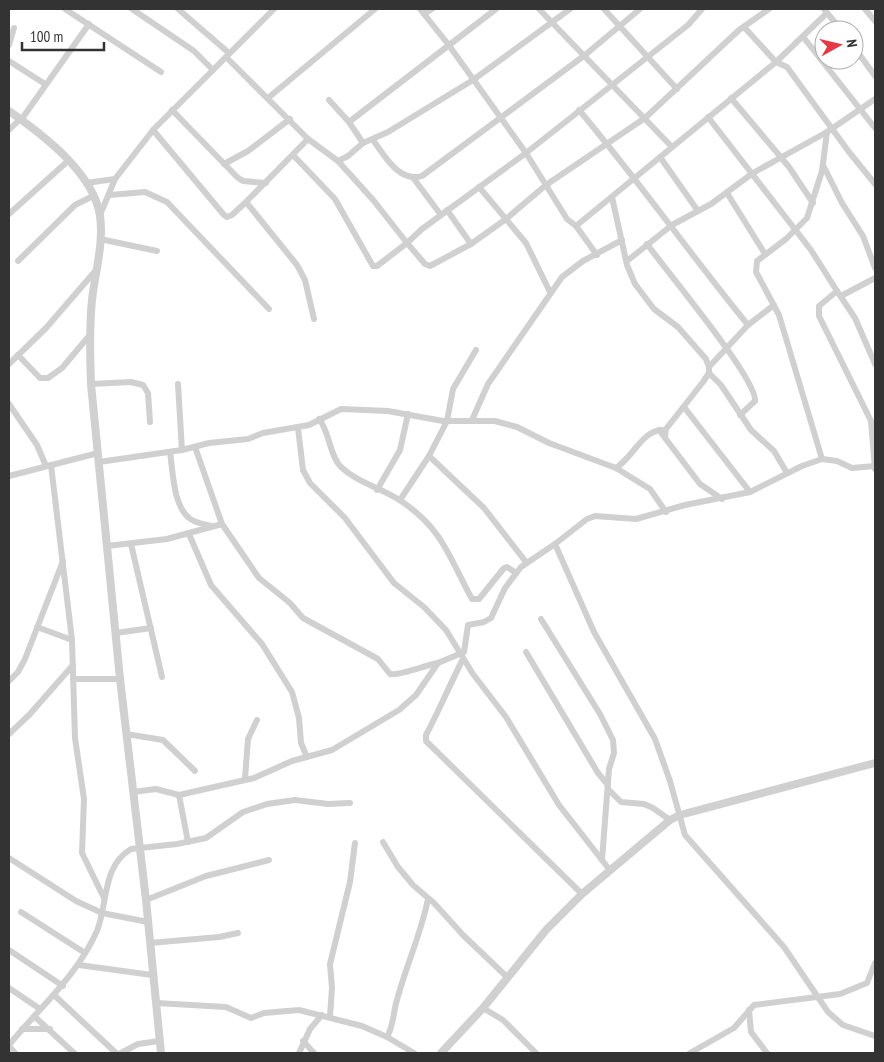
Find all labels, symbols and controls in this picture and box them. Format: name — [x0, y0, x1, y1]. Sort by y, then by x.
scale bar — [22, 20, 105, 52]
north arrow — [814, 20, 864, 70]
text: 100 m — [30, 27, 63, 46]
text: N — [842, 38, 861, 48]

